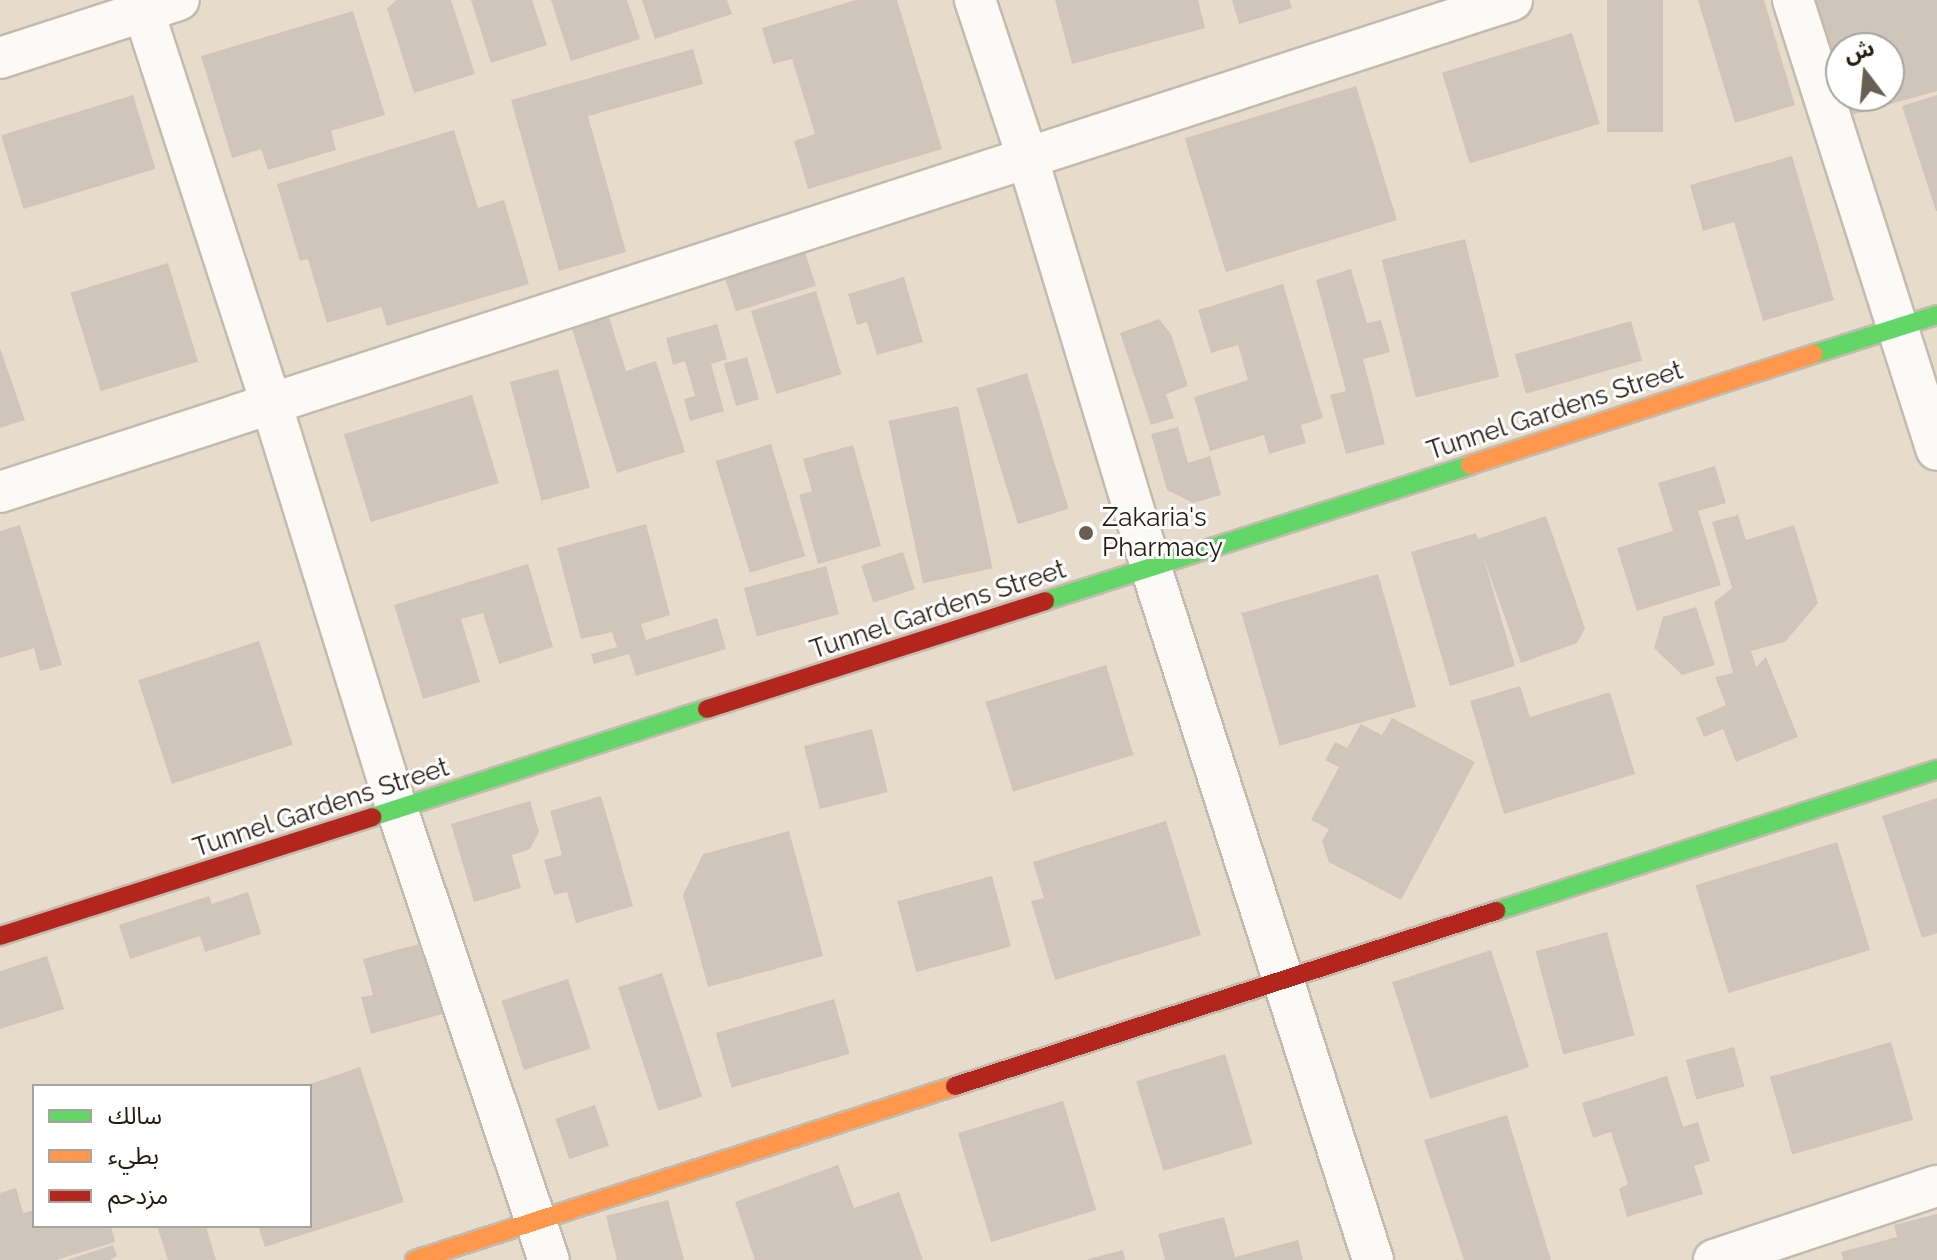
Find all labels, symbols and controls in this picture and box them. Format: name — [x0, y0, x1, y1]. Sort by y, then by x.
north arrow — [1825, 32, 1905, 112]
text: ش — [1841, 34, 1877, 68]
street label: Tunnel Gardens Street — [1423, 355, 1687, 467]
place label: Zakaria's Pharmacy — [1102, 502, 1223, 564]
marker: Zakaria's Pharmacy — [1077, 524, 1095, 542]
street label: Tunnel Gardens Street — [806, 554, 1070, 666]
street label: Tunnel Gardens Street — [189, 752, 453, 864]
legend — [32, 1084, 312, 1228]
text: سالك — [108, 1101, 162, 1130]
text: بطيء — [108, 1141, 159, 1170]
text: مزدحم — [108, 1181, 168, 1210]

